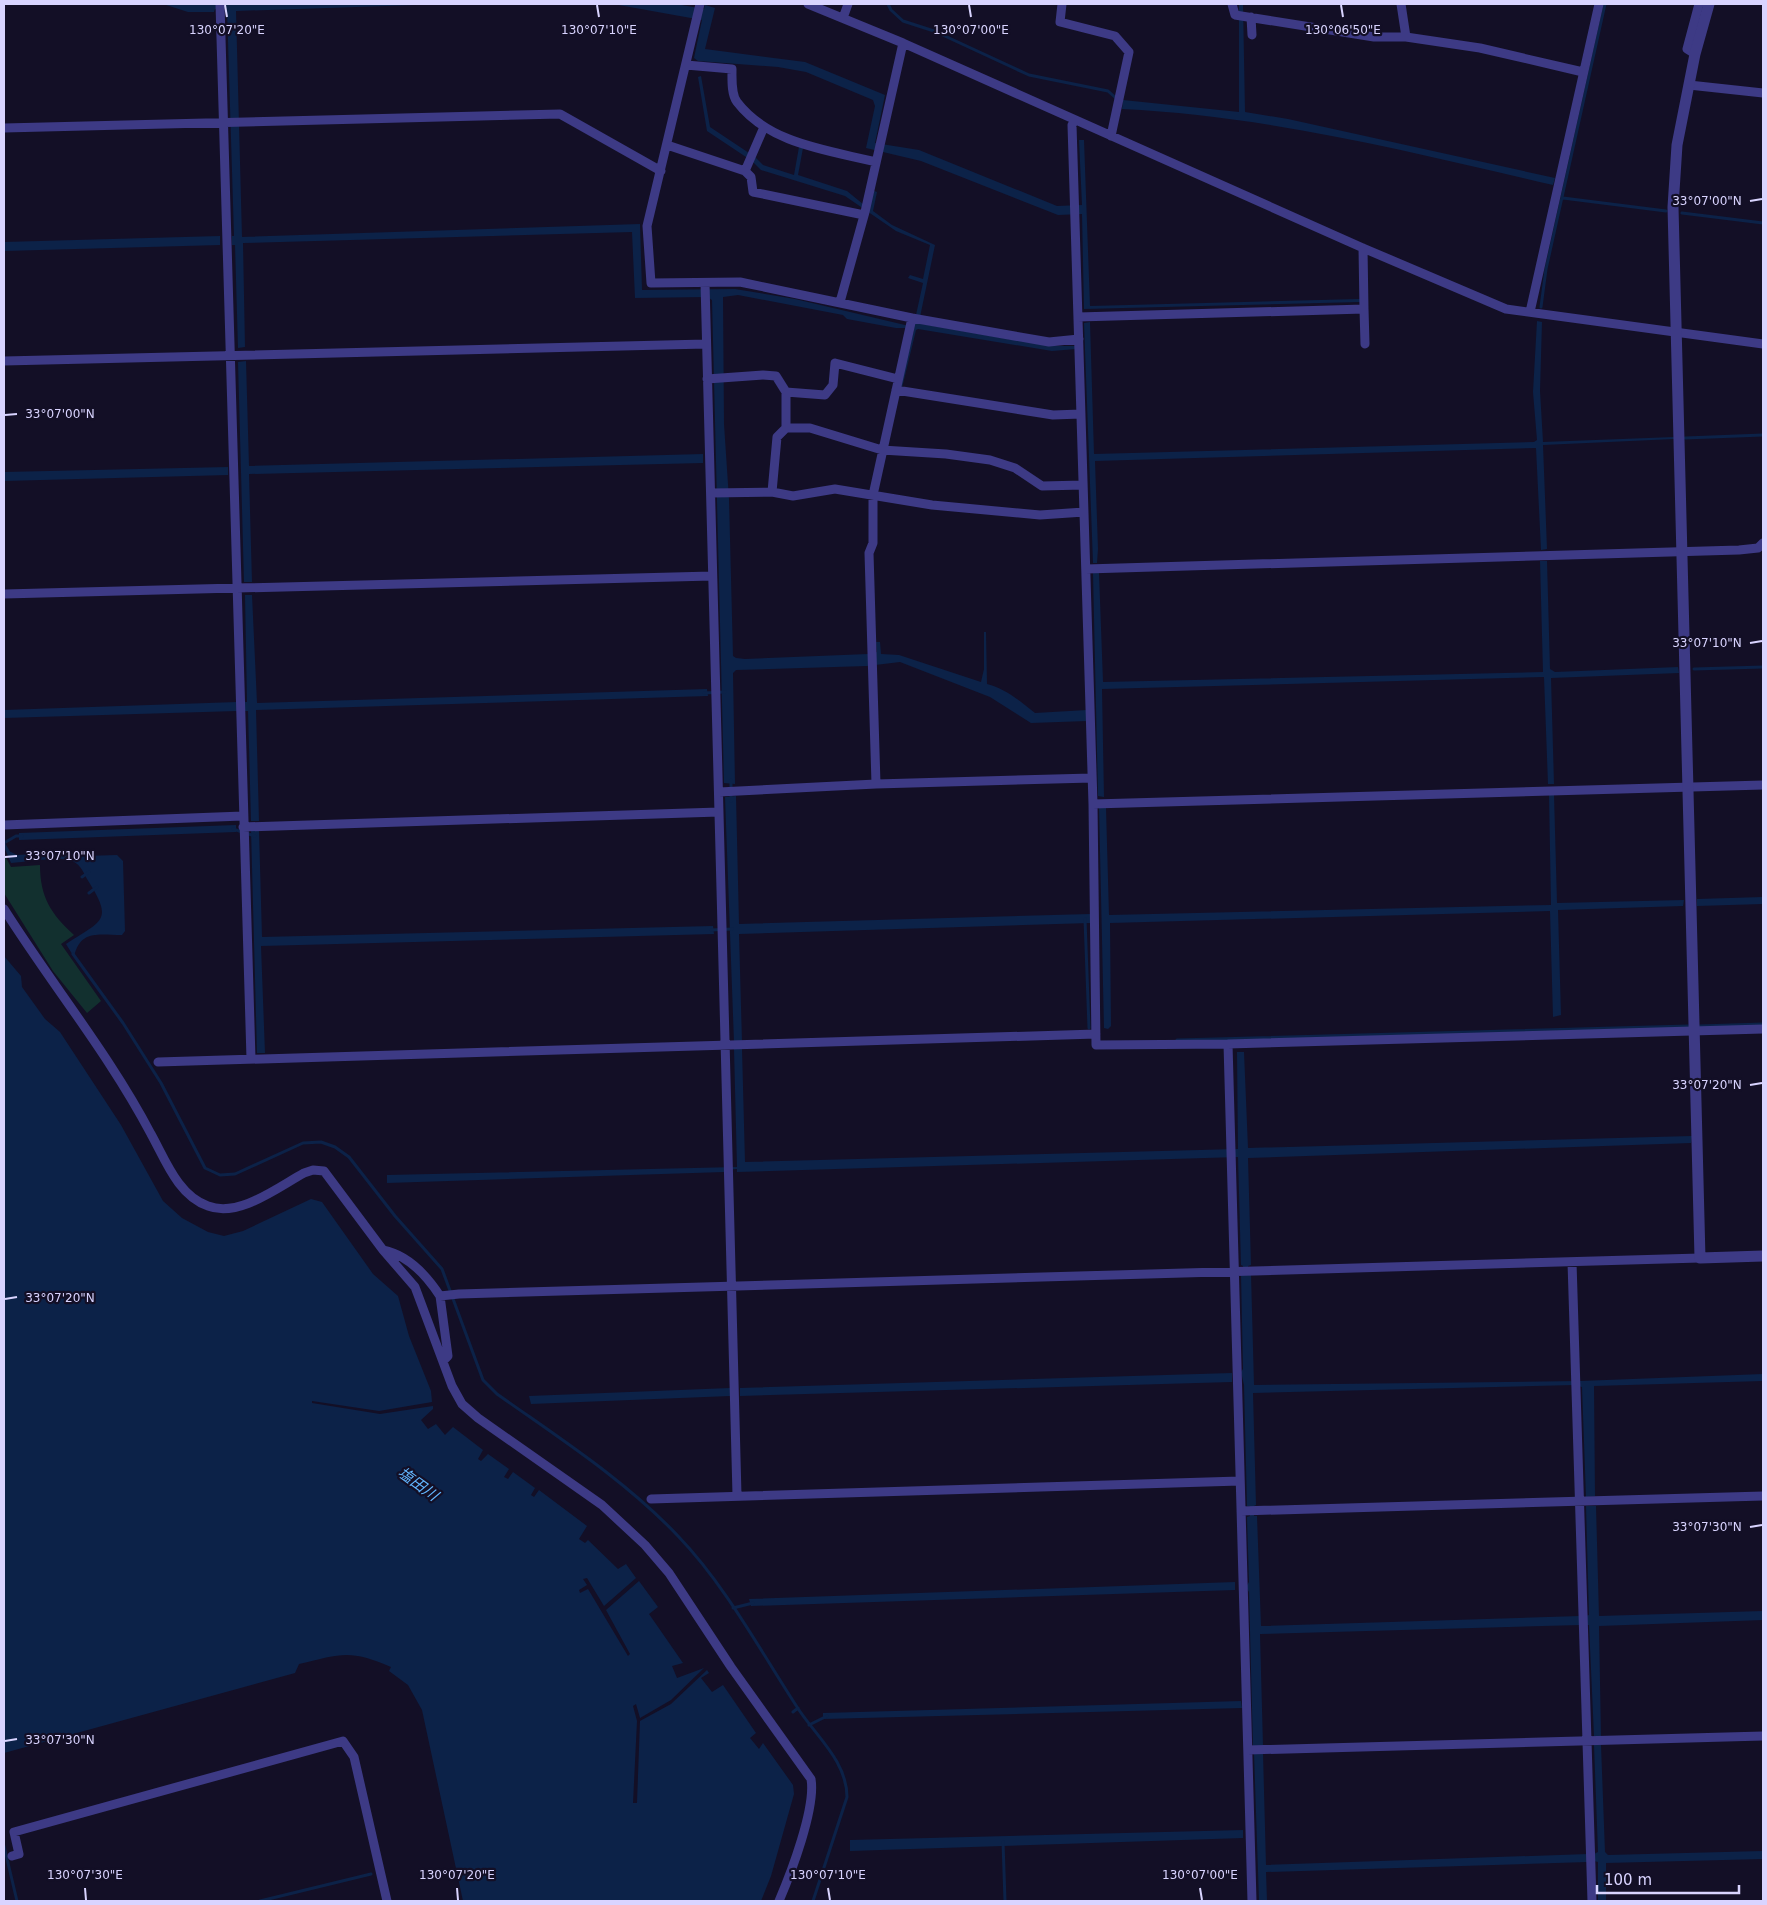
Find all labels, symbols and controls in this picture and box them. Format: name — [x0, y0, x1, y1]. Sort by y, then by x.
text: 130°07'20"E — [189, 23, 265, 37]
text: 130°07'10"E — [561, 23, 637, 37]
text: 130°07'00"E — [933, 23, 1009, 37]
text: 130°06'50"E — [1305, 23, 1381, 37]
text: 33°07'00"N — [1672, 194, 1742, 208]
text: 33°07'00"N — [25, 407, 95, 421]
text: 33°07'10"N — [1672, 636, 1742, 650]
text: 33°07'10"N — [25, 849, 95, 863]
text: 33°07'20"N — [1672, 1078, 1742, 1092]
text: 33°07'20"N — [25, 1291, 95, 1305]
water label: 塩田川 — [395, 1463, 443, 1506]
text: 33°07'30"N — [1672, 1520, 1742, 1534]
text: 33°07'30"N — [25, 1733, 95, 1747]
scale bar — [1597, 1862, 1740, 1894]
text: 130°07'30"E — [47, 1868, 123, 1882]
text: 130°07'20"E — [419, 1868, 495, 1882]
text: 130°07'10"E — [790, 1868, 866, 1882]
text: 130°07'00"E — [1162, 1868, 1238, 1882]
text: 100 m — [1604, 1871, 1652, 1889]

